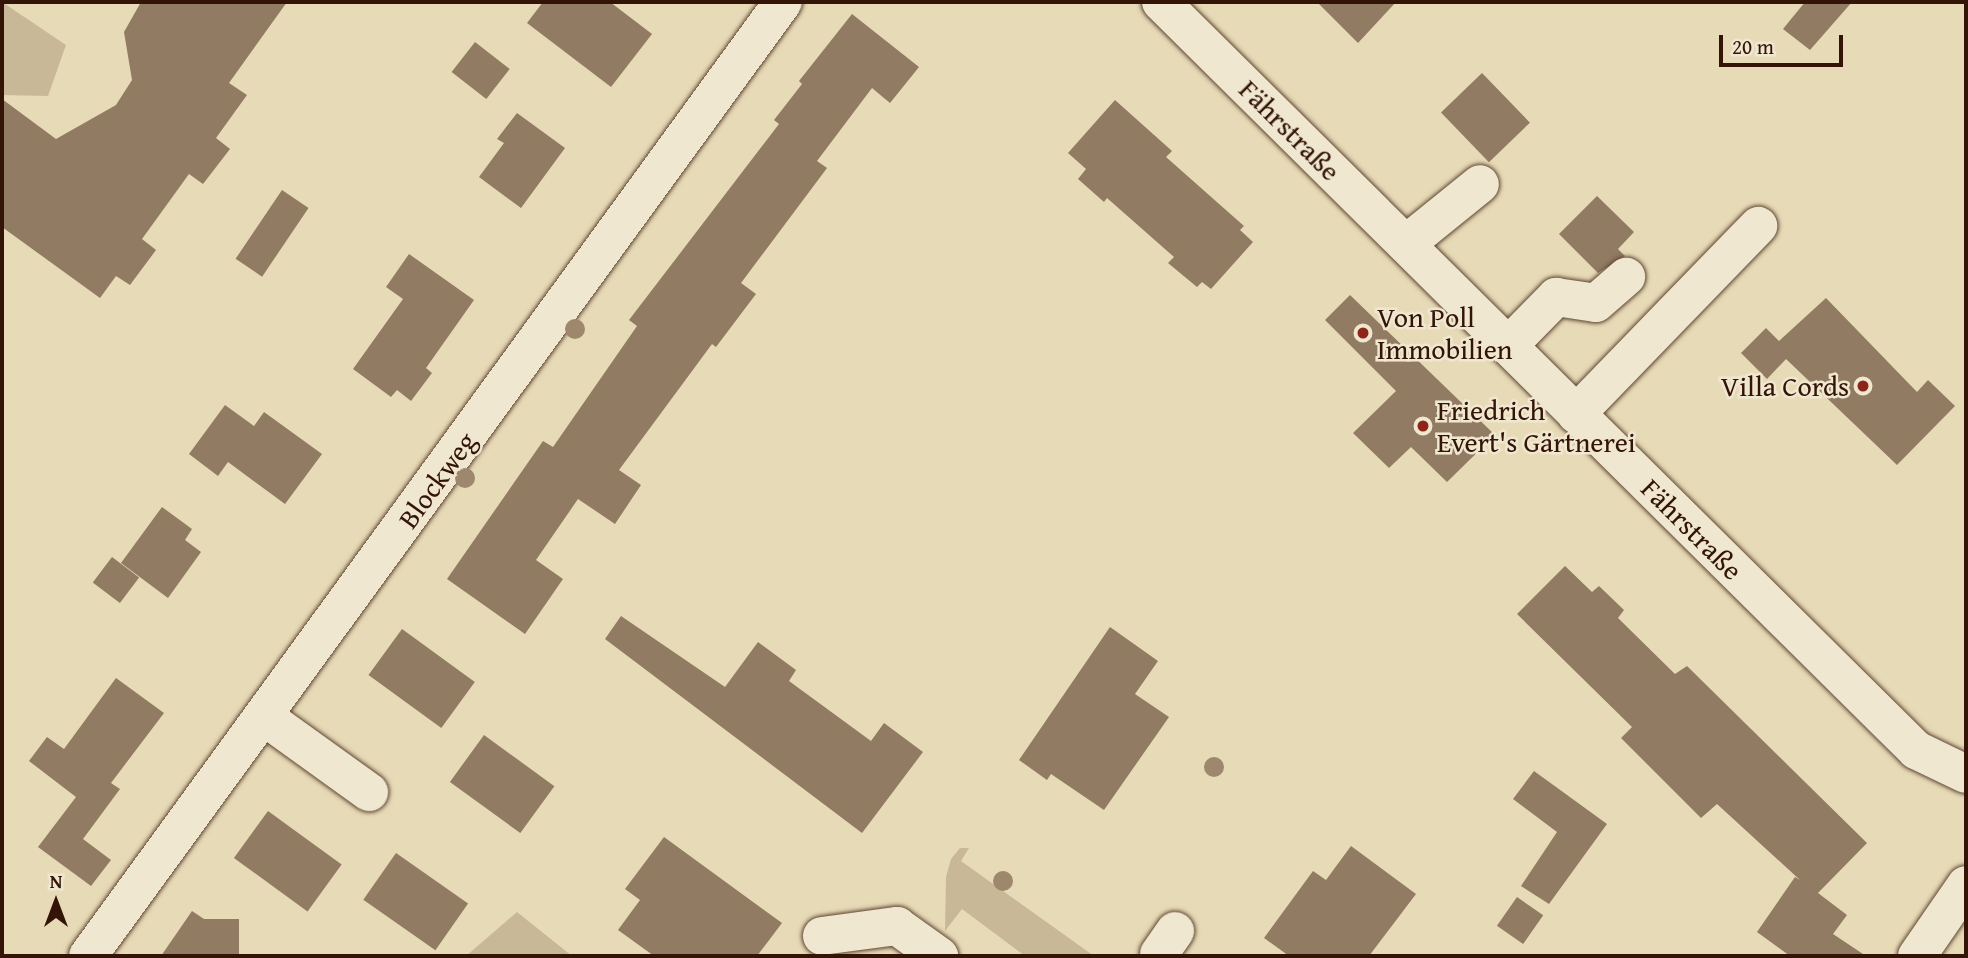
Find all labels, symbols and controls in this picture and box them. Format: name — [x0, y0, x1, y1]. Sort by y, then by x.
scale bar — [1723, 21, 1847, 65]
text: 20 m — [1732, 31, 1774, 62]
street label: Fährstraße — [1232, 72, 1348, 188]
place label: Von Poll Immobilien — [1377, 300, 1513, 366]
marker: Von Poll Immobilien — [1355, 325, 1371, 341]
place label: Villa Cords — [1721, 369, 1849, 403]
marker: Villa Cords — [1855, 378, 1871, 394]
place label: Friedrich Evert's Gärtnerei — [1437, 393, 1636, 459]
marker: Friedrich Evert's Gärtnerei — [1415, 418, 1431, 434]
street label: Blockweg — [391, 425, 483, 535]
street label: Fährstraße — [1634, 471, 1750, 587]
north arrow — [21, 867, 91, 937]
text: N — [50, 867, 62, 895]

